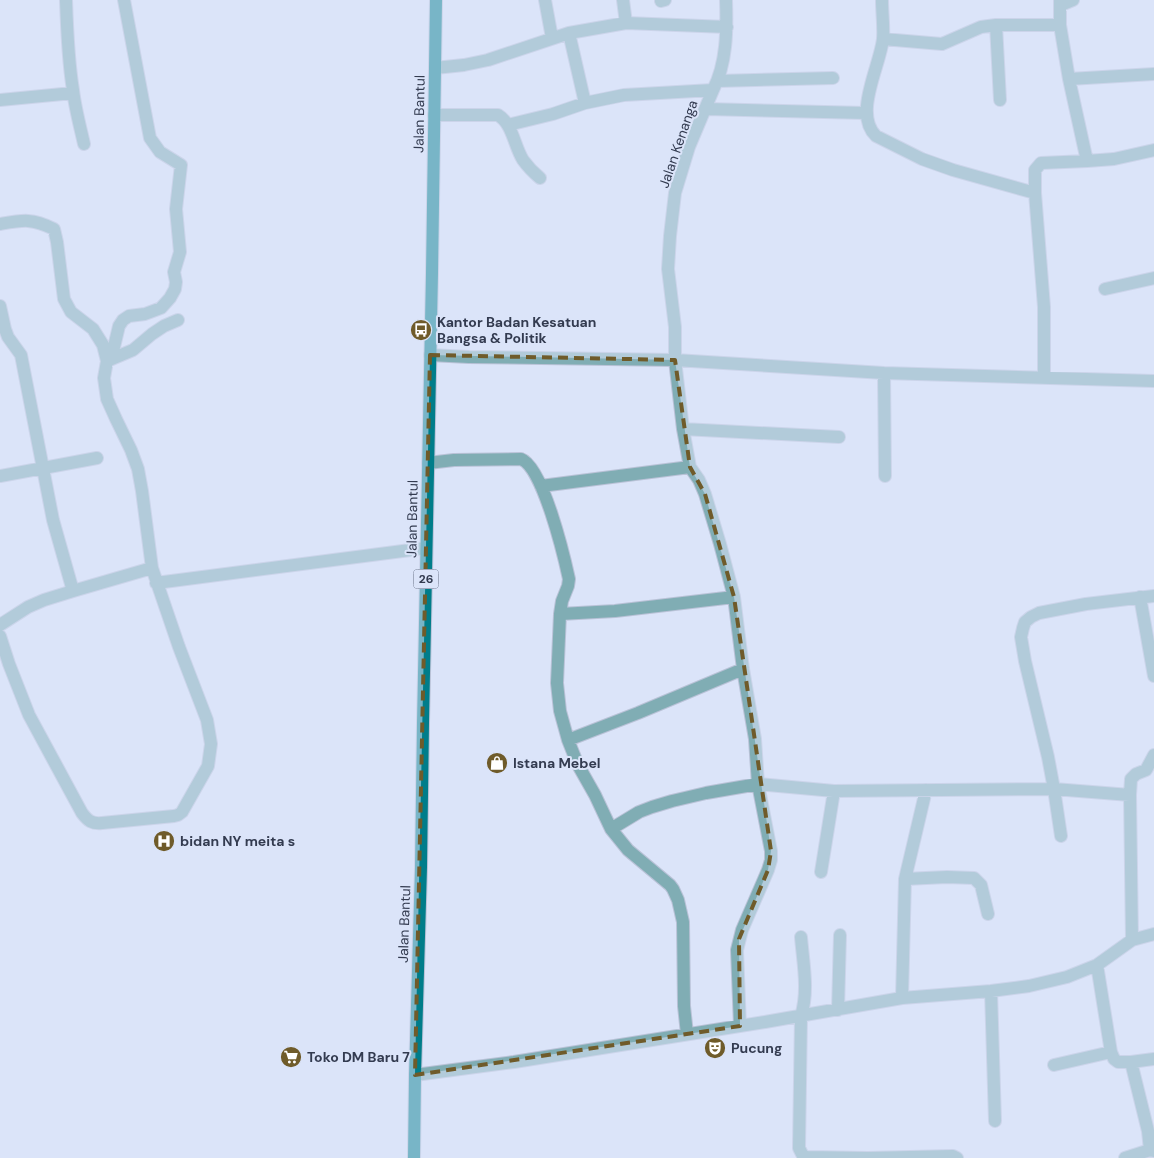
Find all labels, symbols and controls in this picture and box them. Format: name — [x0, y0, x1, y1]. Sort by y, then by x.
street label: Jalan Bantul — [409, 75, 429, 153]
street label: Jalan Kenanga — [655, 98, 701, 190]
place label: Kantor Badan Kesatuan Bangsa & Politik — [437, 313, 596, 347]
bus stop icon: Kantor Badan Kesatuan Bangsa & Politik — [409, 318, 433, 342]
street label: Jalan Bantul — [402, 480, 422, 558]
road number: 26 — [414, 570, 438, 588]
shop icon: Istana Mebel — [485, 751, 509, 775]
place label: Istana Mebel — [513, 754, 601, 772]
hospital icon: bidan NY meita s — [152, 829, 176, 853]
place label: bidan NY meita s — [180, 832, 295, 850]
street label: Jalan Bantul — [394, 885, 414, 963]
theatre icon: Pucung — [703, 1036, 727, 1060]
place label: Pucung — [731, 1039, 782, 1057]
supermarket icon: Toko DM Baru 7 — [279, 1045, 303, 1069]
place label: Toko DM Baru 7 — [307, 1048, 410, 1066]

